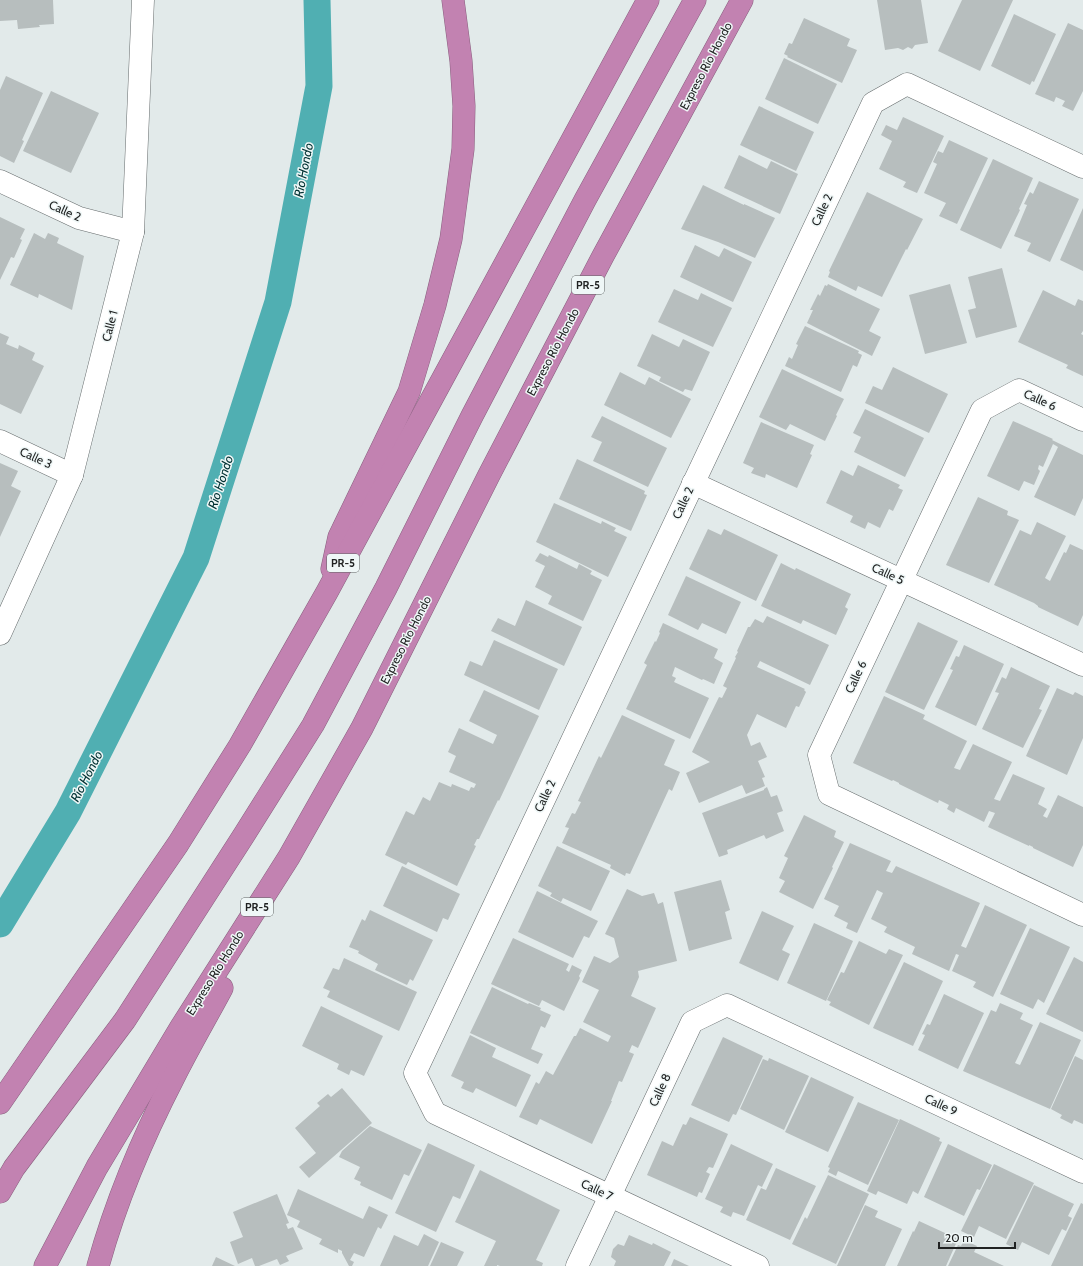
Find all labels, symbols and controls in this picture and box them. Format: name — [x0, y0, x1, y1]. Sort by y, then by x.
street label: Expreso Río Hondo — [676, 19, 735, 112]
water label: Río Hondo — [290, 141, 316, 199]
street label: Calle 2 — [808, 191, 836, 228]
street label: Calle 2 — [47, 197, 84, 224]
road number: PR-5 — [572, 276, 604, 294]
street label: Expreso Río Hondo — [523, 305, 582, 398]
street label: Calle 1 — [98, 309, 121, 343]
street label: Calle 6 — [1021, 386, 1059, 413]
street label: Calle 3 — [18, 444, 55, 472]
water label: Río Hondo — [204, 453, 236, 511]
street label: Calle 2 — [669, 484, 697, 521]
road number: PR-5 — [327, 554, 359, 572]
street label: Calle 5 — [870, 560, 907, 588]
street label: Expreso Río Hondo — [377, 593, 434, 686]
street label: Calle 6 — [841, 658, 870, 696]
water label: Río Hondo — [66, 748, 106, 804]
street label: Calle 2 — [531, 777, 559, 814]
road number: PR-5 — [241, 898, 273, 916]
street label: Expreso Río Hondo — [183, 927, 247, 1018]
street label: Calle 8 — [645, 1071, 674, 1109]
street label: Calle 9 — [922, 1090, 960, 1119]
street label: Calle 7 — [579, 1176, 616, 1203]
scale bar — [939, 1224, 1015, 1250]
text: 20 m — [945, 1230, 973, 1245]

